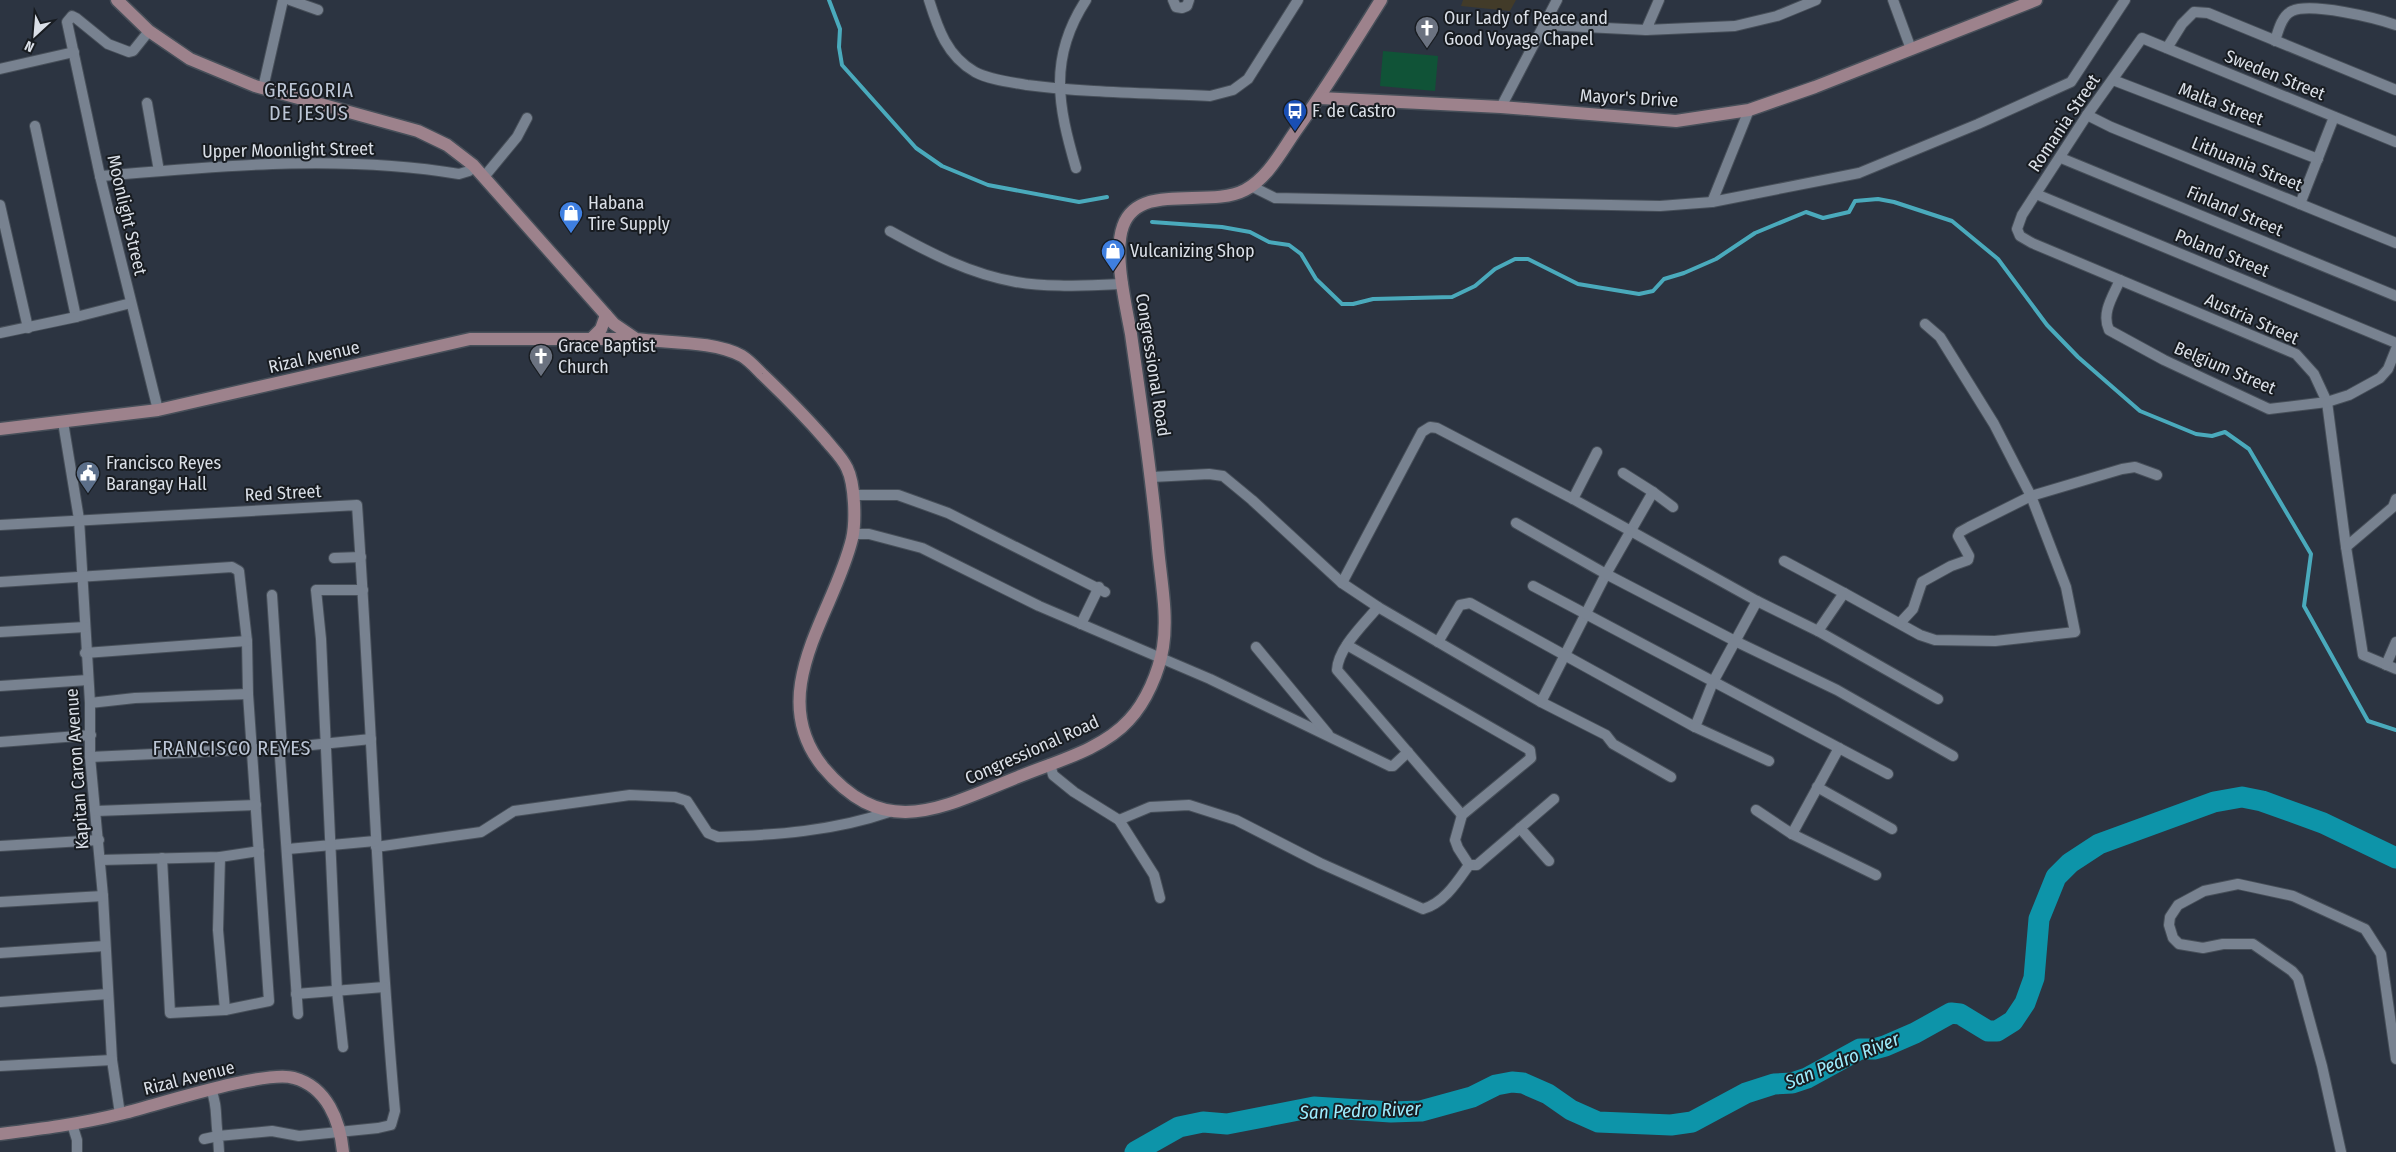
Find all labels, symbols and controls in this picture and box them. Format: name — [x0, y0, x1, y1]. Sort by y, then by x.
place label: Our Lady of Peace and Good Voyage Chapel — [1444, 7, 1608, 50]
north arrow — [10, 10, 60, 60]
church icon: Our Lady of Peace and Good Voyage Chapel — [1414, 15, 1440, 49]
text: N — [22, 37, 37, 56]
street label: Sweden Street — [2222, 45, 2328, 105]
street label: Romania Street — [2023, 70, 2105, 176]
district label: GREGORIA DE JESUS — [264, 78, 354, 125]
street label: Malta Street — [2175, 78, 2267, 130]
street label: Mayor's Drive — [1579, 84, 1679, 112]
bus stop icon: F. de Castro — [1282, 98, 1308, 132]
place label: F. de Castro — [1312, 100, 1396, 122]
street label: Lithuania Street — [2188, 132, 2306, 196]
street label: Upper Moonlight Street — [202, 137, 374, 162]
street label: Moonlight Street — [102, 153, 152, 277]
street label: Finland Street — [2184, 181, 2287, 241]
place label: Habana Tire Supply — [588, 192, 670, 235]
shop icon: Habana Tire Supply — [558, 200, 584, 234]
street label: Poland Street — [2172, 224, 2272, 282]
shop icon: Vulcanizing Shop — [1100, 238, 1126, 272]
place label: Vulcanizing Shop — [1130, 240, 1255, 262]
street label: Austria Street — [2202, 288, 2303, 350]
street label: Congressional Road — [1131, 292, 1175, 438]
place label: Grace Baptist Church — [558, 335, 656, 378]
street label: Rizal Avenue — [266, 336, 362, 378]
street label: Belgium Street — [2171, 337, 2279, 399]
church icon: Grace Baptist Church — [528, 343, 554, 377]
place label: Francisco Reyes Barangay Hall — [106, 452, 221, 495]
public building icon: Francisco Reyes Barangay Hall — [75, 460, 101, 494]
street label: Red Street — [244, 480, 322, 506]
street label: Kapitan Caron Avenue — [60, 688, 94, 850]
street label: Congressional Road — [962, 711, 1102, 789]
district label: FRANCISCO REYES — [153, 736, 311, 760]
water label: San Pedro River — [1781, 1027, 1904, 1094]
street label: Rizal Avenue — [141, 1056, 237, 1100]
water label: San Pedro River — [1298, 1097, 1422, 1124]

